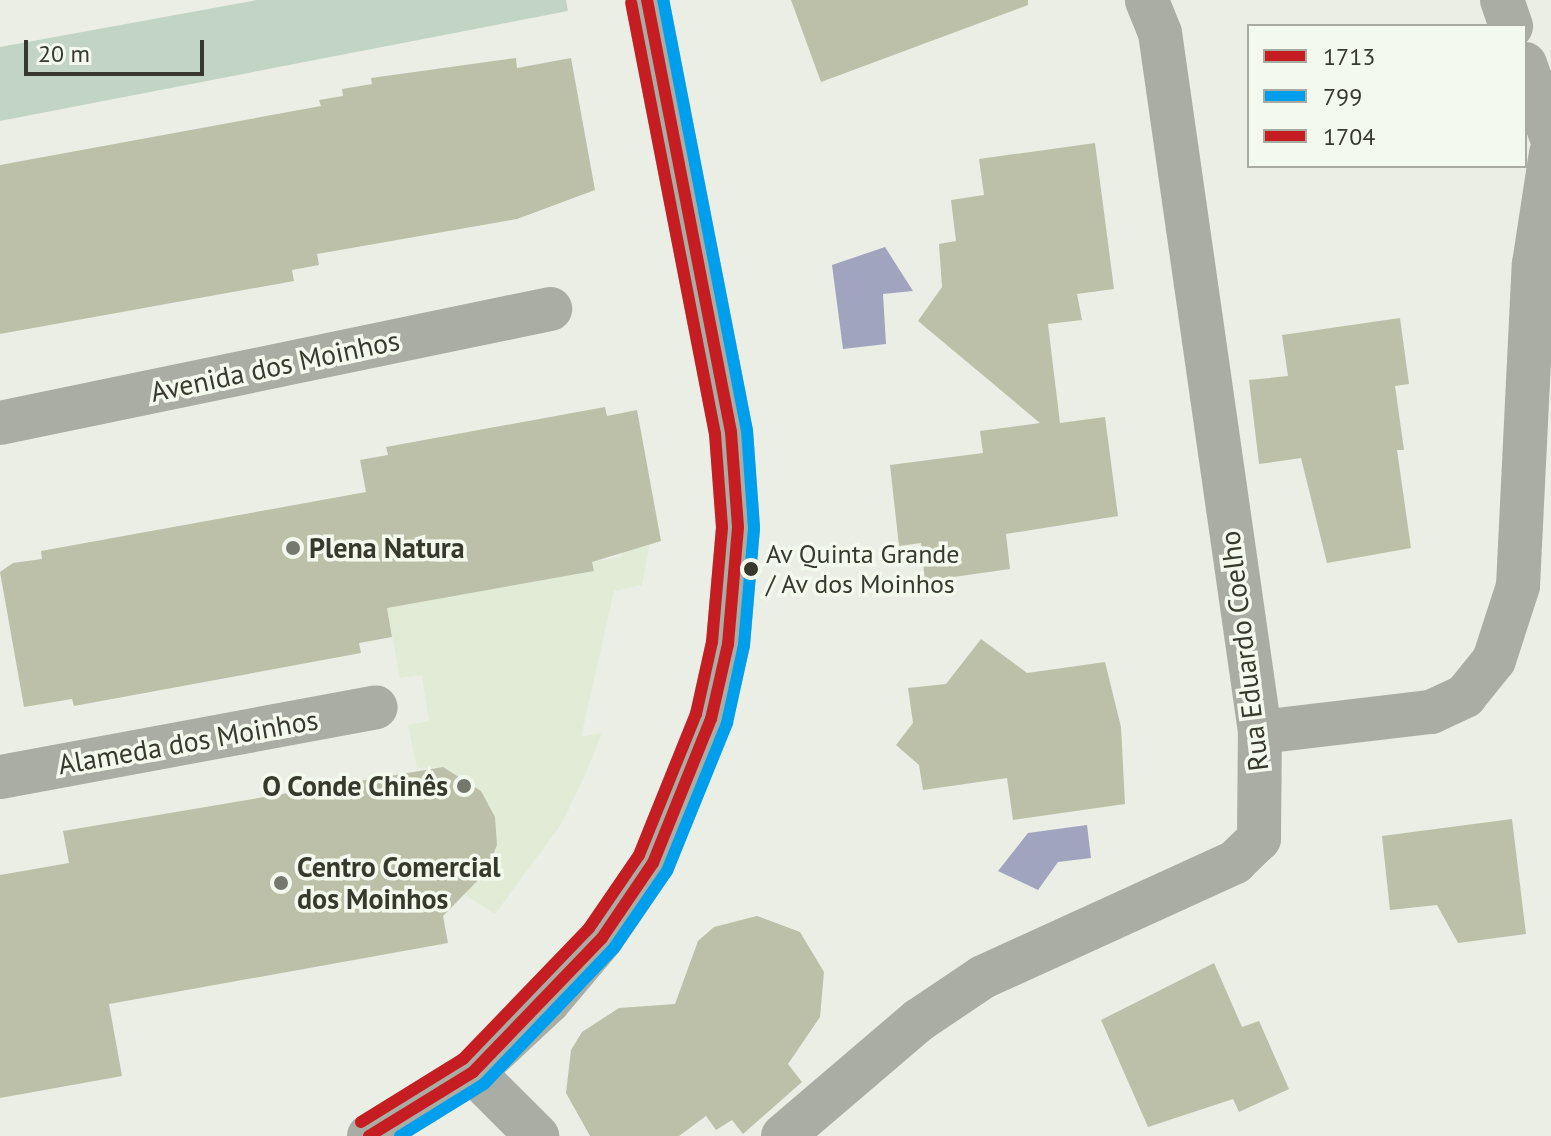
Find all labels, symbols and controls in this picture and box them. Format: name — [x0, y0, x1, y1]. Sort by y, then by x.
scale bar — [28, 24, 208, 74]
legend — [1247, 24, 1527, 168]
text: 20 m — [38, 38, 90, 69]
text: 1713 — [1323, 41, 1375, 72]
text: 799 — [1323, 81, 1362, 112]
text: 1704 — [1323, 121, 1375, 152]
street label: Avenida dos Moinhos — [148, 323, 402, 409]
street label: Rua Eduardo Coelho — [1213, 529, 1275, 773]
place label: Plena Natura — [309, 531, 465, 565]
place label: Av Quinta Grande / Av dos Moinhos — [766, 538, 960, 600]
marker: Plena Natura — [284, 539, 302, 557]
marker: Av Quinta Grande / Av dos Moinhos — [743, 561, 759, 577]
street label: Alameda dos Moinhos — [55, 703, 321, 781]
place label: O Conde Chinês — [261, 769, 448, 803]
marker: O Conde Chinês — [455, 777, 473, 795]
place label: Centro Comercial dos Moinhos — [297, 850, 501, 916]
marker: Centro Comercial dos Moinhos — [272, 874, 290, 892]

